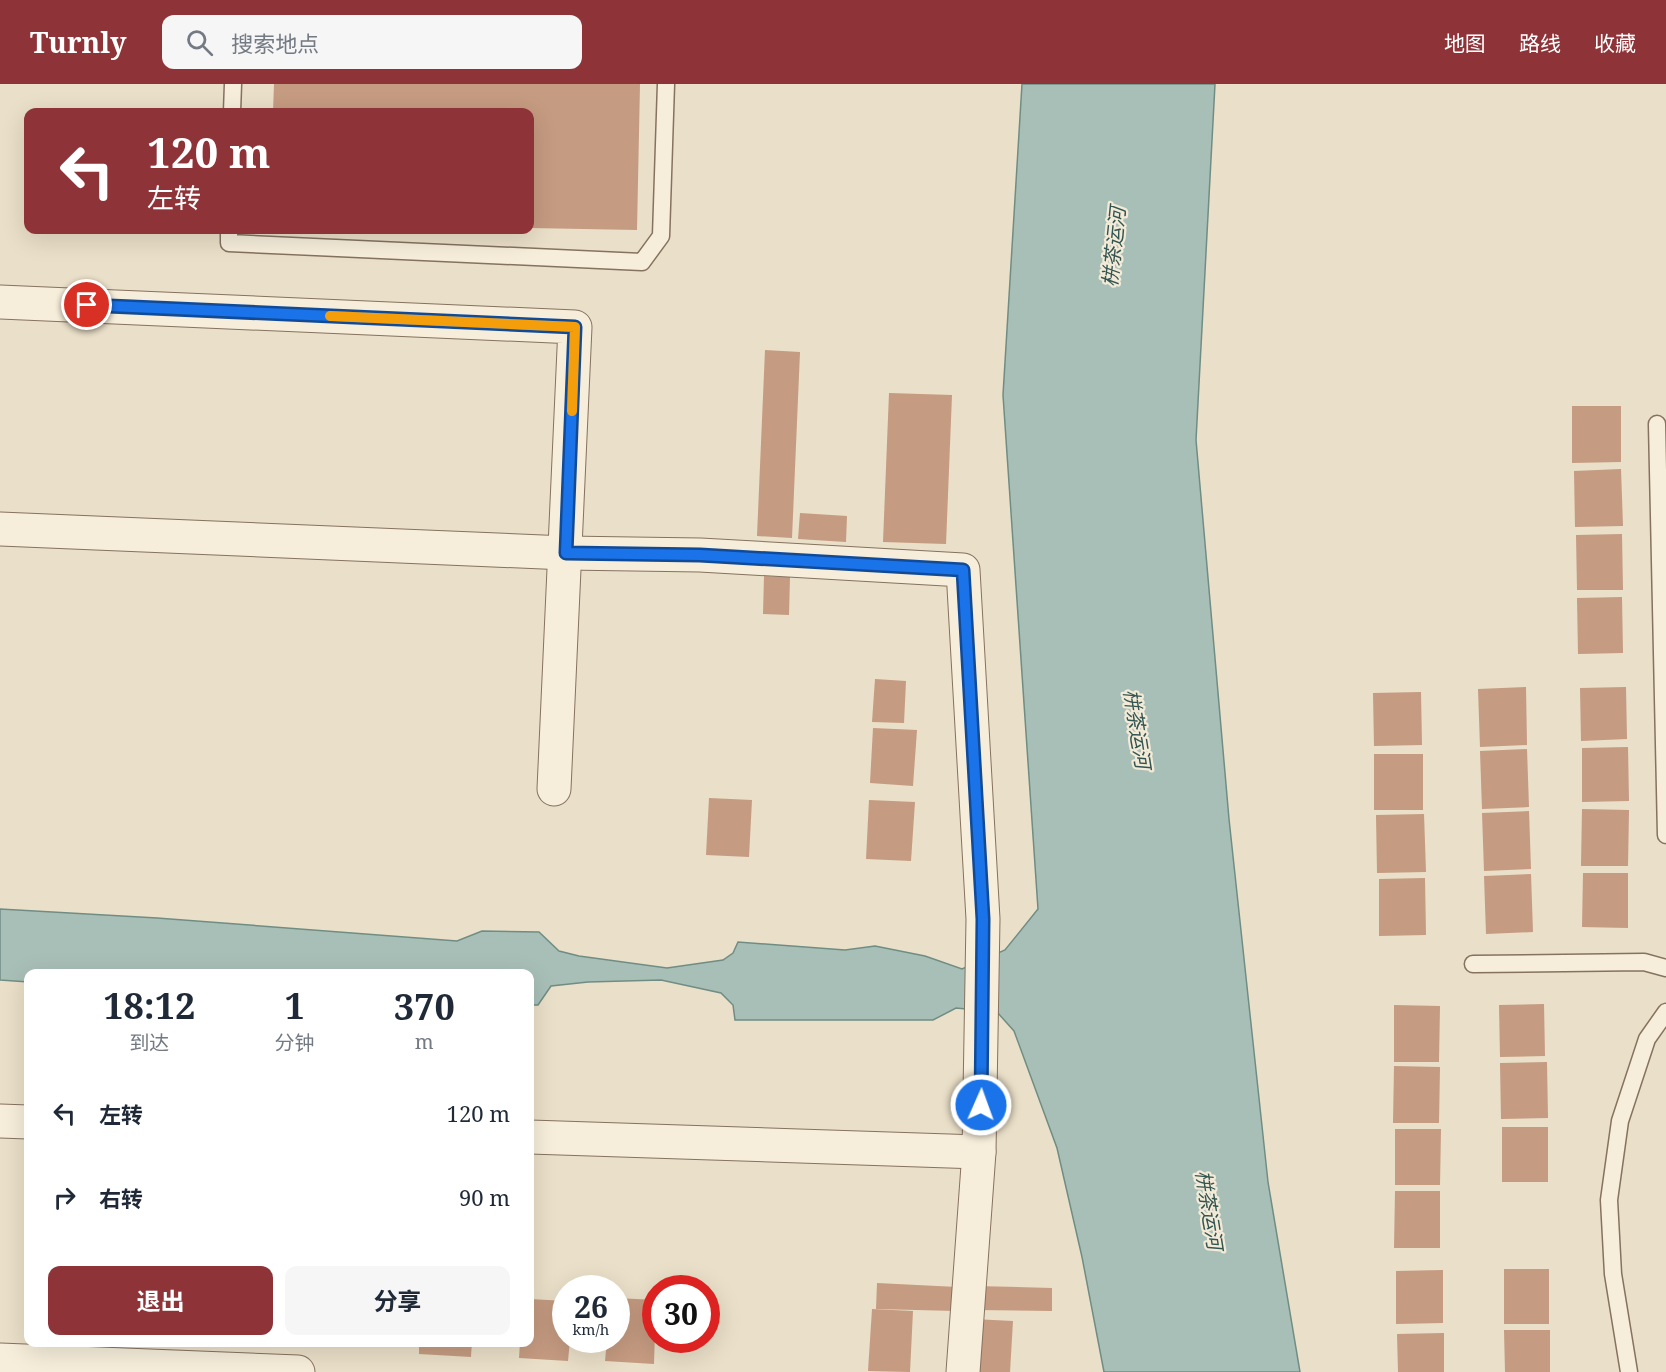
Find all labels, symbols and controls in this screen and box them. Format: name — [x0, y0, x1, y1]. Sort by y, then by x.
search box — [162, 15, 582, 69]
text: Turnly — [30, 23, 126, 61]
icon: search — [183, 26, 216, 59]
text: 搜索地点 — [231, 28, 319, 58]
text: 地图 — [1444, 29, 1486, 57]
text: 路线 — [1519, 29, 1561, 57]
text: 收藏 — [1594, 29, 1636, 57]
text: 120 m — [147, 123, 271, 180]
icon: left — [48, 132, 126, 210]
text: 左转 — [147, 179, 201, 216]
water label: 栟茶运河 — [1096, 202, 1132, 288]
pin — [61, 279, 112, 330]
icon: arrive — [70, 288, 103, 321]
water label: 栟茶运河 — [1118, 687, 1158, 774]
text: 18:12 — [103, 981, 195, 1030]
text: 1 — [284, 981, 305, 1030]
text: 370 — [394, 982, 455, 1031]
text: m — [415, 1028, 434, 1055]
text: 到达 — [129, 1029, 169, 1056]
text: 分钟 — [275, 1029, 315, 1056]
position arrow — [949, 1073, 1013, 1137]
icon: left — [48, 1097, 81, 1130]
text: 120 m — [447, 1098, 510, 1128]
text: 左转 — [99, 1099, 143, 1129]
water label: 栟茶运河 — [1190, 1168, 1230, 1255]
icon: right — [48, 1181, 81, 1214]
text: 90 m — [459, 1182, 510, 1212]
text: 右转 — [99, 1183, 143, 1213]
button: 退出 — [48, 1266, 273, 1335]
button: 分享 — [285, 1266, 510, 1335]
speed limit sign: 30 — [642, 1275, 720, 1353]
text: 26 — [574, 1286, 608, 1327]
text: km/h — [573, 1319, 609, 1339]

